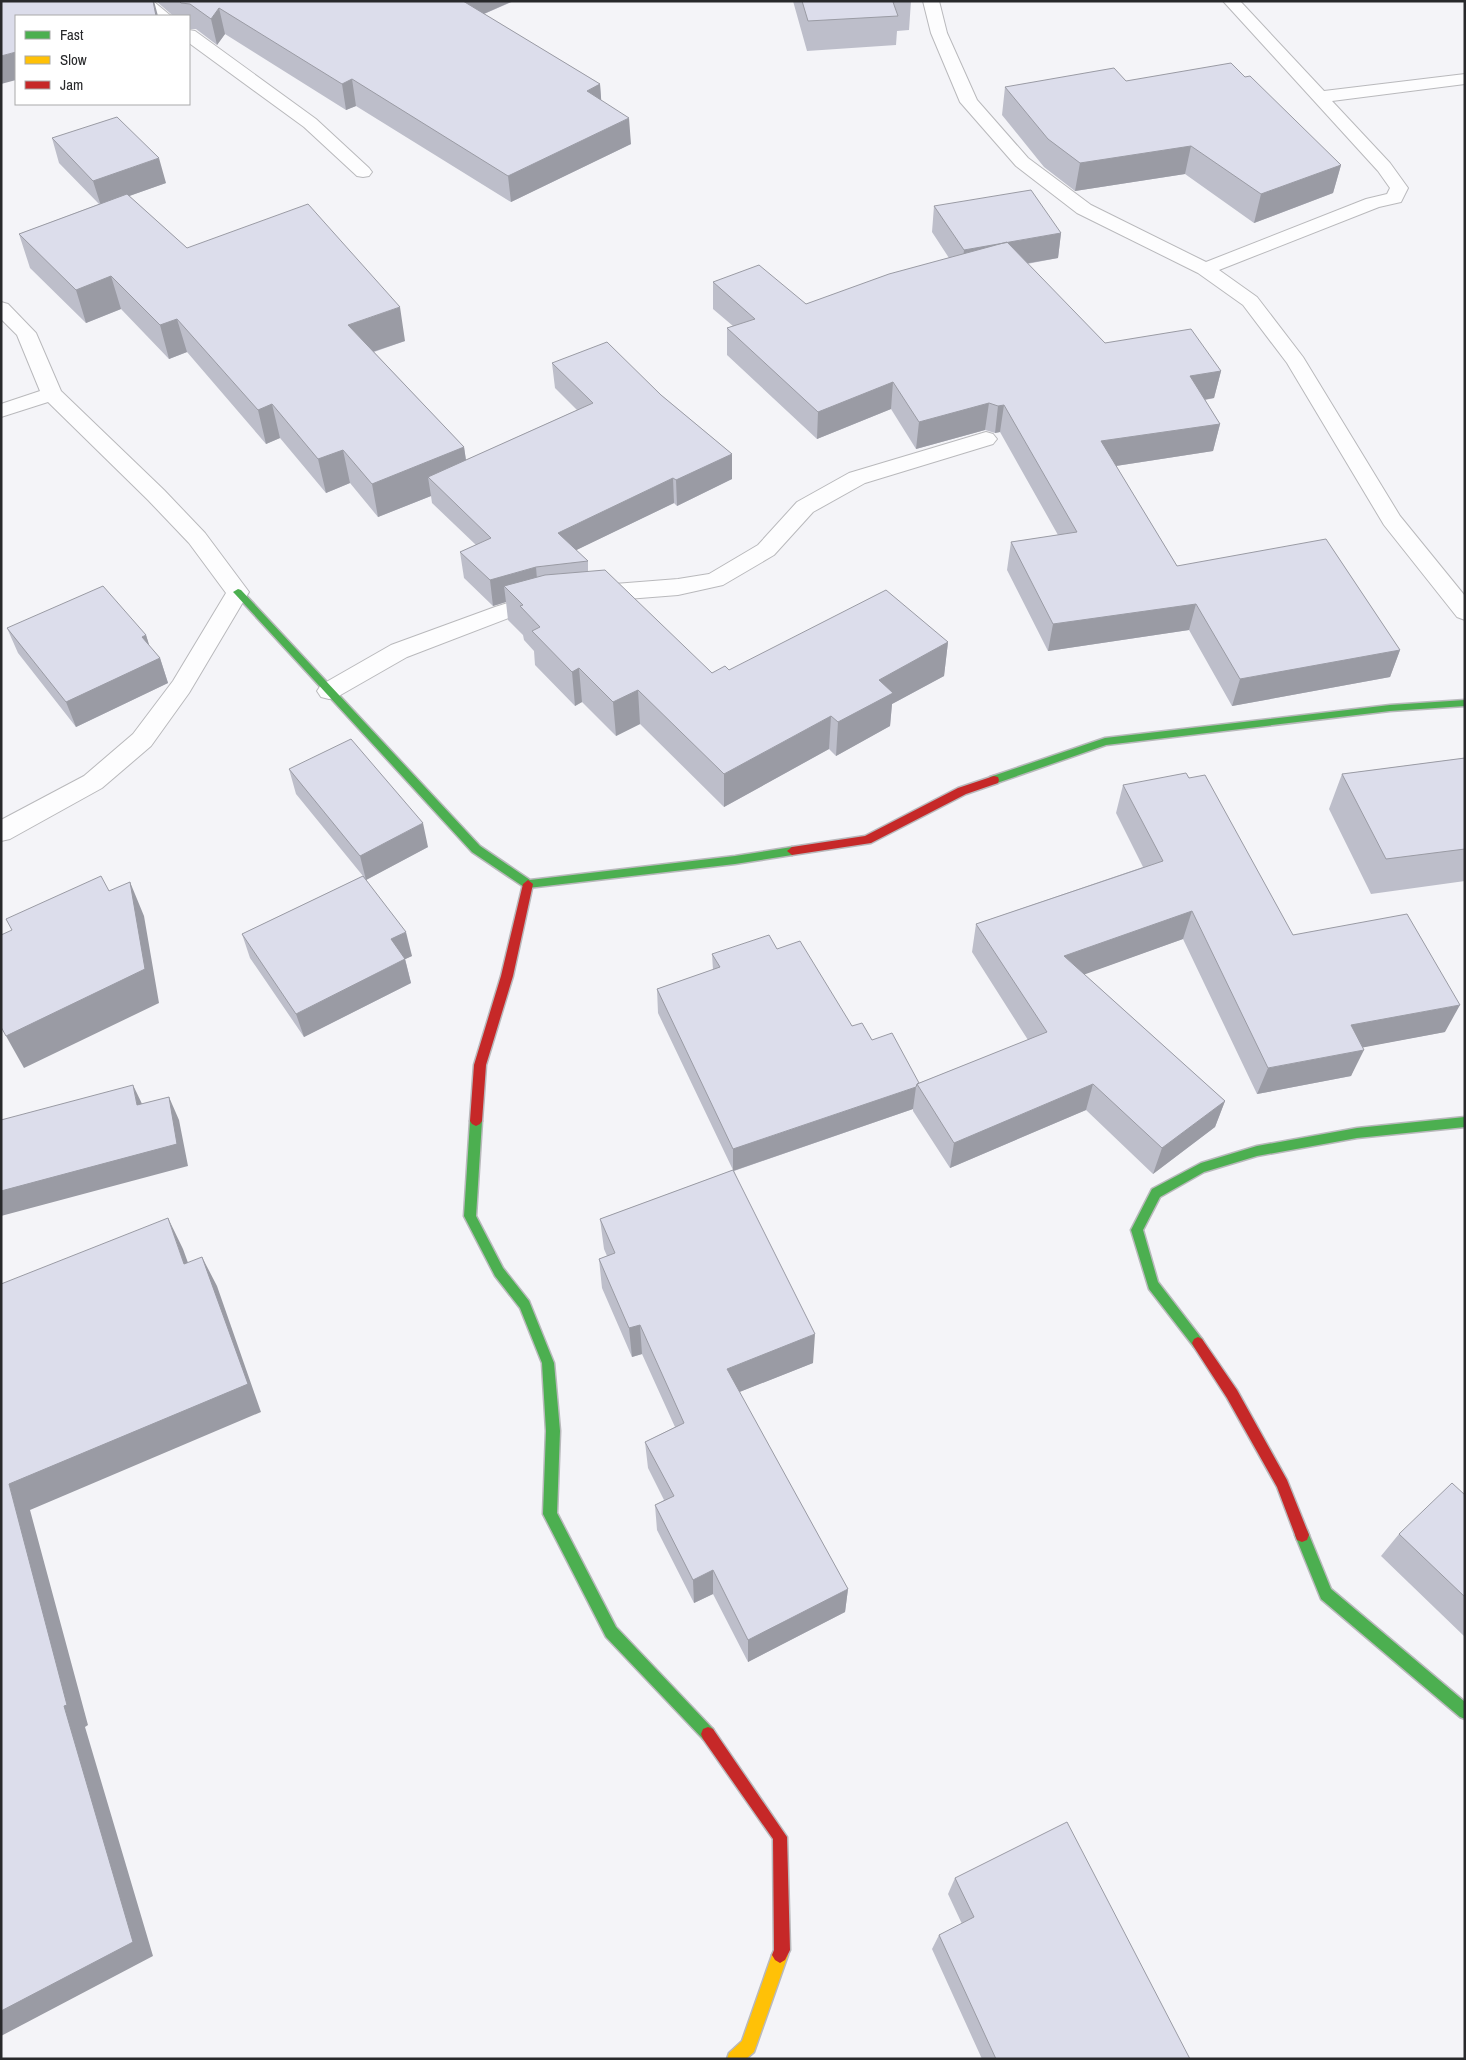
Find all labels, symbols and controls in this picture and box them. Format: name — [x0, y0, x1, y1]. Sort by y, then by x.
legend — [15, 15, 190, 105]
text: Fast — [60, 24, 84, 45]
text: Slow — [60, 49, 87, 70]
text: Jam — [60, 74, 83, 95]

